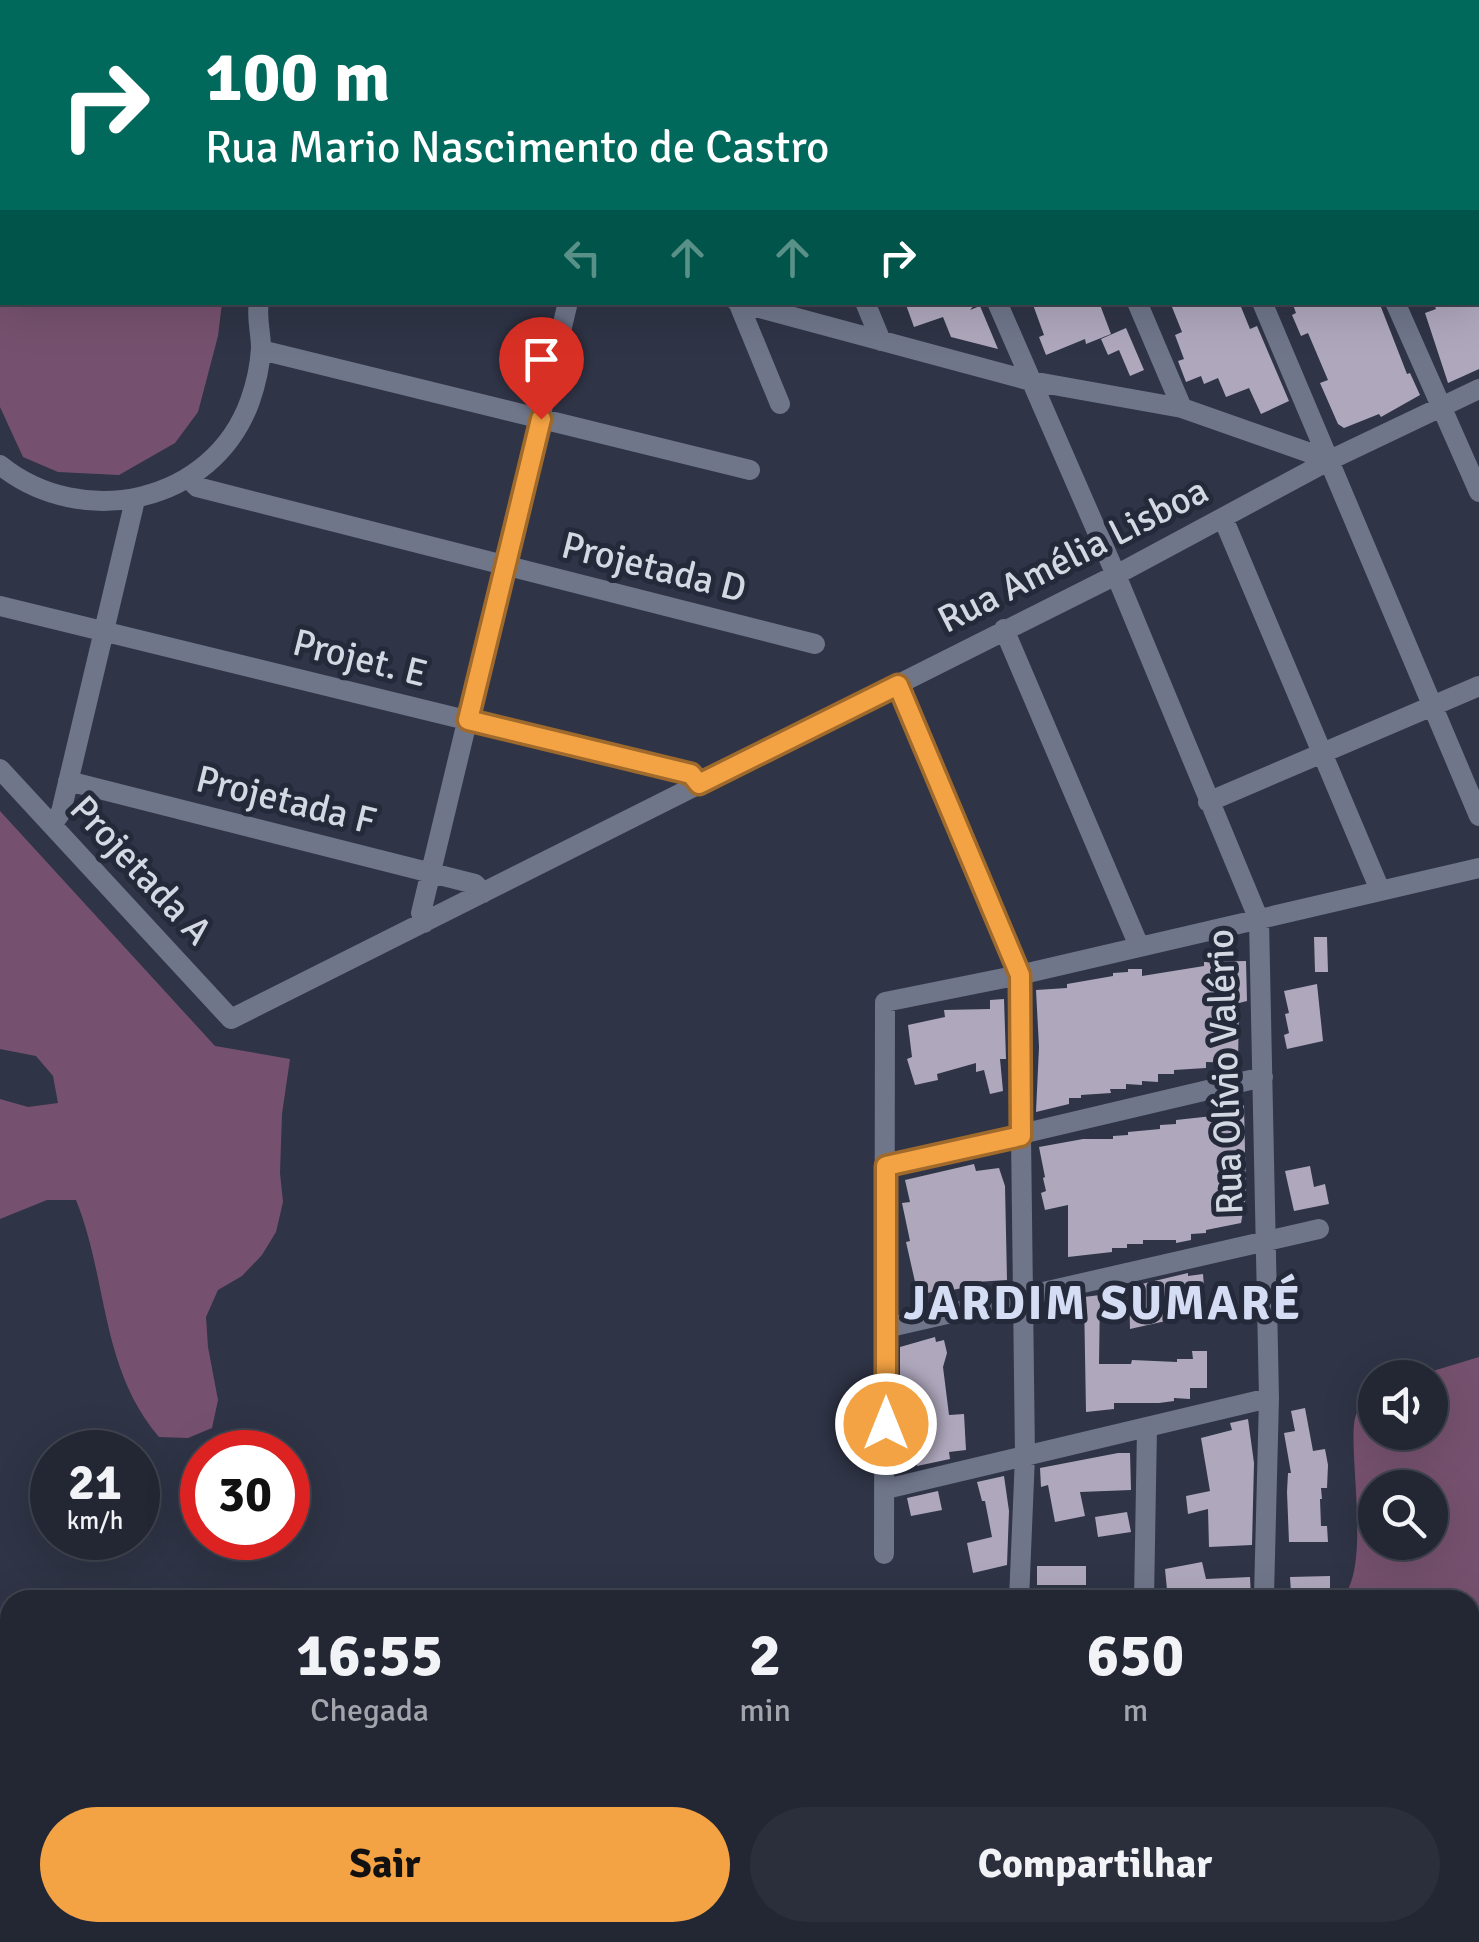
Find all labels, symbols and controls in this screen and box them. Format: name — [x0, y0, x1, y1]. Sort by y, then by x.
text: 100 m — [205, 34, 390, 120]
icon: right — [40, 40, 170, 170]
text: Rua Mario Nascimento de Castro — [205, 120, 829, 175]
icon: left — [555, 230, 610, 285]
icon: ahead — [660, 230, 715, 285]
icon: ahead — [765, 230, 820, 285]
icon: right — [870, 230, 925, 285]
pin — [499, 317, 584, 420]
icon: arrive — [514, 332, 569, 387]
street label: Rua Amélia Lisboa — [930, 467, 1216, 643]
street label: Projetada D — [557, 521, 751, 613]
street label: Projet. E — [288, 619, 432, 697]
street label: Projetada F — [191, 755, 381, 845]
street label: Projetada A — [60, 786, 222, 954]
street label: Rua Olívio Valério — [1197, 928, 1253, 1216]
district label: JARDIM SUMARÉ — [904, 1273, 1302, 1333]
map controls — [1358, 1360, 1448, 1560]
button: sound — [1358, 1360, 1448, 1450]
position arrow — [834, 1372, 938, 1476]
speed limit sign: 30 — [180, 1430, 310, 1560]
text: 21 — [68, 1452, 122, 1514]
button: search — [1358, 1470, 1448, 1560]
text: km/h — [67, 1505, 123, 1536]
text: 16:55 — [296, 1619, 443, 1693]
text: 2 — [749, 1619, 781, 1693]
text: 650 — [1087, 1619, 1184, 1693]
text: Chegada — [310, 1691, 429, 1730]
text: min — [739, 1691, 791, 1730]
text: m — [1123, 1691, 1148, 1730]
button: Sair — [40, 1807, 730, 1922]
button: Compartilhar — [750, 1807, 1440, 1922]

